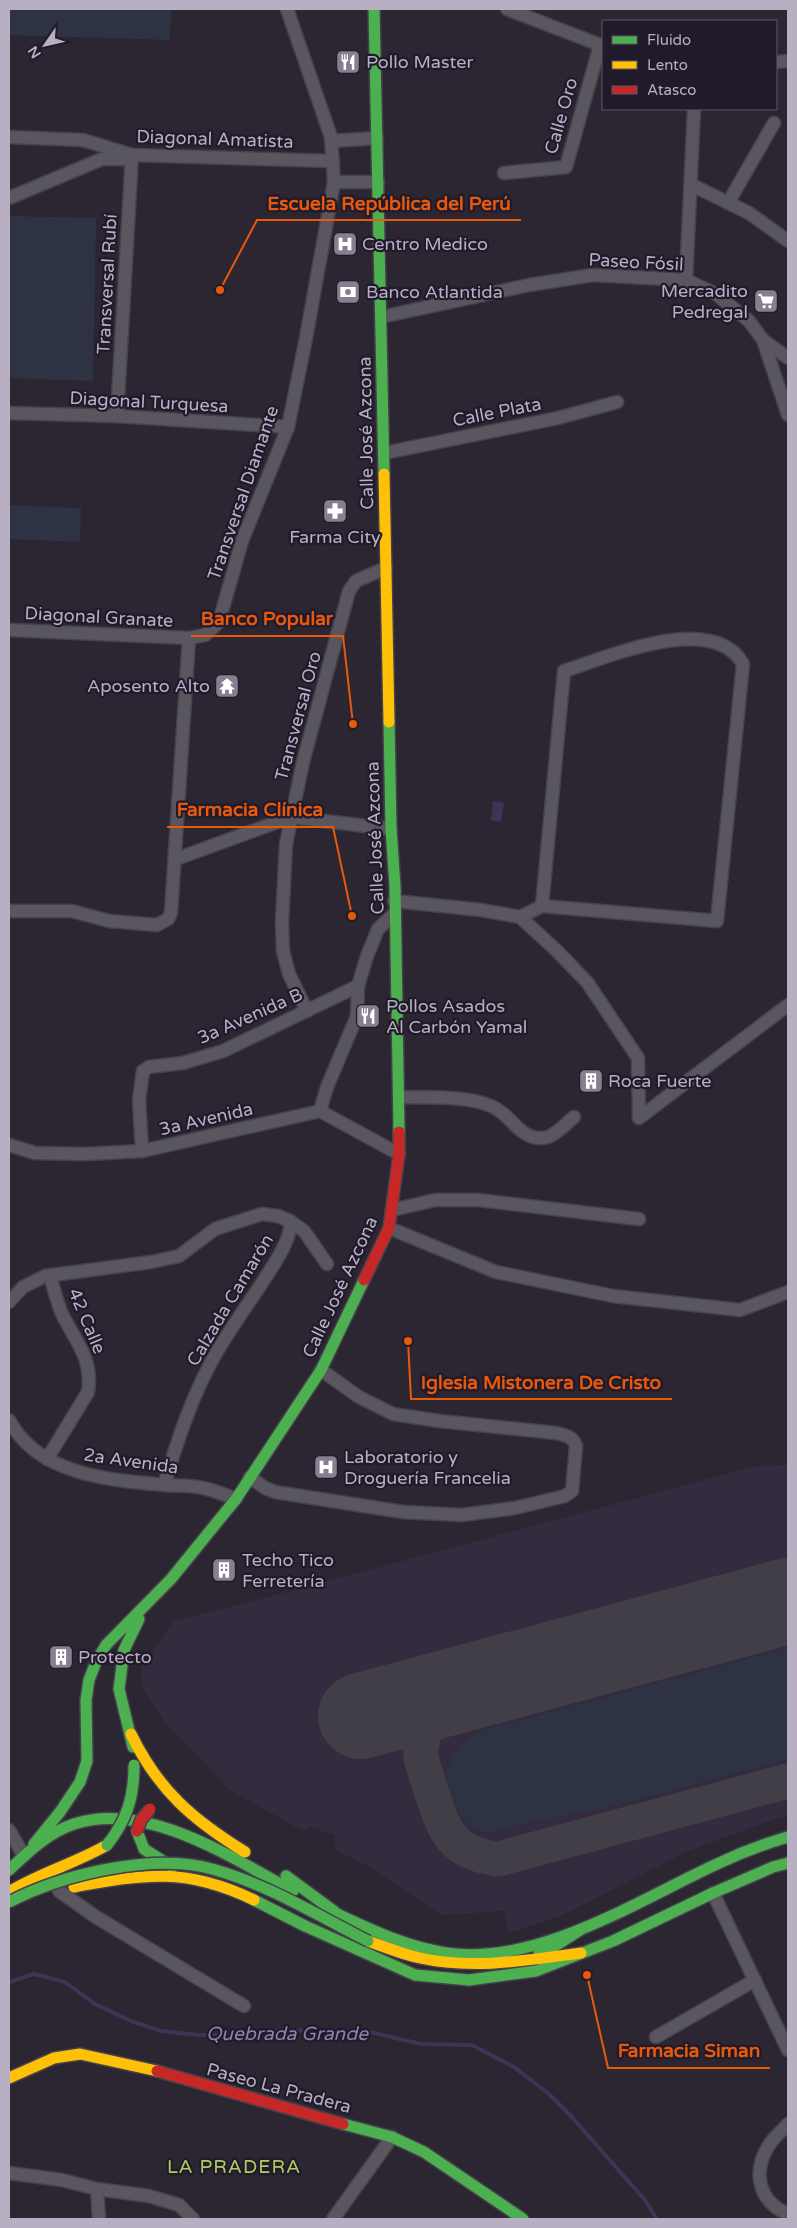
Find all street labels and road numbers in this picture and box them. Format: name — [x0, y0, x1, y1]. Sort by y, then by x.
street label: Calle Oro — [540, 75, 582, 157]
street label: Diagonal Amatista — [136, 125, 294, 153]
street label: Transversal Rubí — [92, 213, 122, 355]
street label: Paseo Fósil — [588, 249, 684, 275]
street label: Calle José Azcona — [354, 356, 378, 510]
street label: Diagonal Turquesa — [69, 387, 229, 417]
street label: Calle Plata — [451, 393, 543, 431]
street label: Transversal Diamante — [203, 403, 283, 583]
street label: Diagonal Granate — [24, 602, 174, 632]
street label: Transversal Oro — [270, 649, 326, 783]
street label: Calle José Azcona — [361, 761, 389, 915]
street label: 3a Avenida B — [194, 983, 306, 1049]
street label: 3a Avenida — [157, 1098, 255, 1140]
street label: Calle José Azcona — [298, 1213, 382, 1361]
street label: Calzada Camarón — [182, 1230, 278, 1370]
street label: 42 Calle — [63, 1285, 111, 1357]
street label: 2a Avenida — [82, 1443, 180, 1479]
street label: Paseo La Pradera — [204, 2058, 354, 2118]

